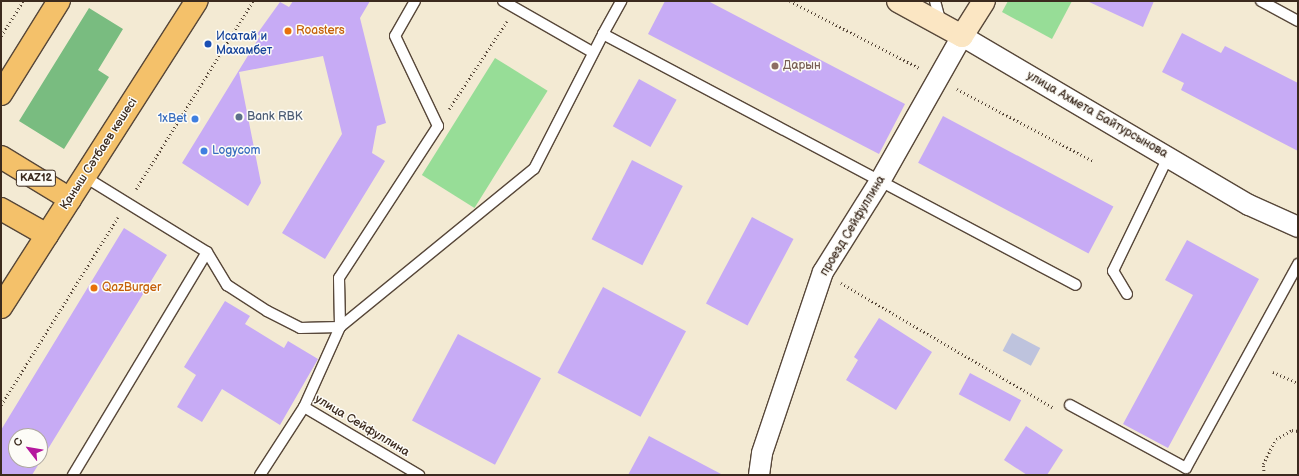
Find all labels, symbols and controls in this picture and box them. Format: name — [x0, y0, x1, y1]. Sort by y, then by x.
place label: Roasters — [296, 24, 345, 38]
marker: Roasters — [283, 26, 293, 36]
place label: Исатай и Махамбет — [216, 30, 272, 58]
marker: Исатай и Махамбет — [203, 39, 213, 49]
place label: Дарын — [783, 59, 821, 73]
marker: Дарын — [770, 61, 780, 71]
street label: улица Ахмета Байтурсынова — [1024, 69, 1170, 161]
street label: Қаныш Сәтбаев көшесі — [57, 95, 141, 213]
place label: Bank RBK — [247, 110, 302, 124]
place label: 1xBet — [158, 112, 187, 126]
marker: Bank RBK — [234, 112, 244, 122]
marker: 1xBet — [190, 114, 200, 124]
place label: Logycom — [212, 144, 261, 158]
marker: Logycom — [199, 146, 209, 156]
road number: KAZ12 — [15, 169, 57, 187]
street label: проезд Сейфуллина — [817, 173, 889, 279]
place label: QazBurger — [102, 281, 161, 295]
marker: QazBurger — [89, 283, 99, 293]
street label: улица Сейфуллина — [312, 392, 412, 460]
north arrow — [8, 428, 48, 468]
text: С — [11, 435, 26, 449]

